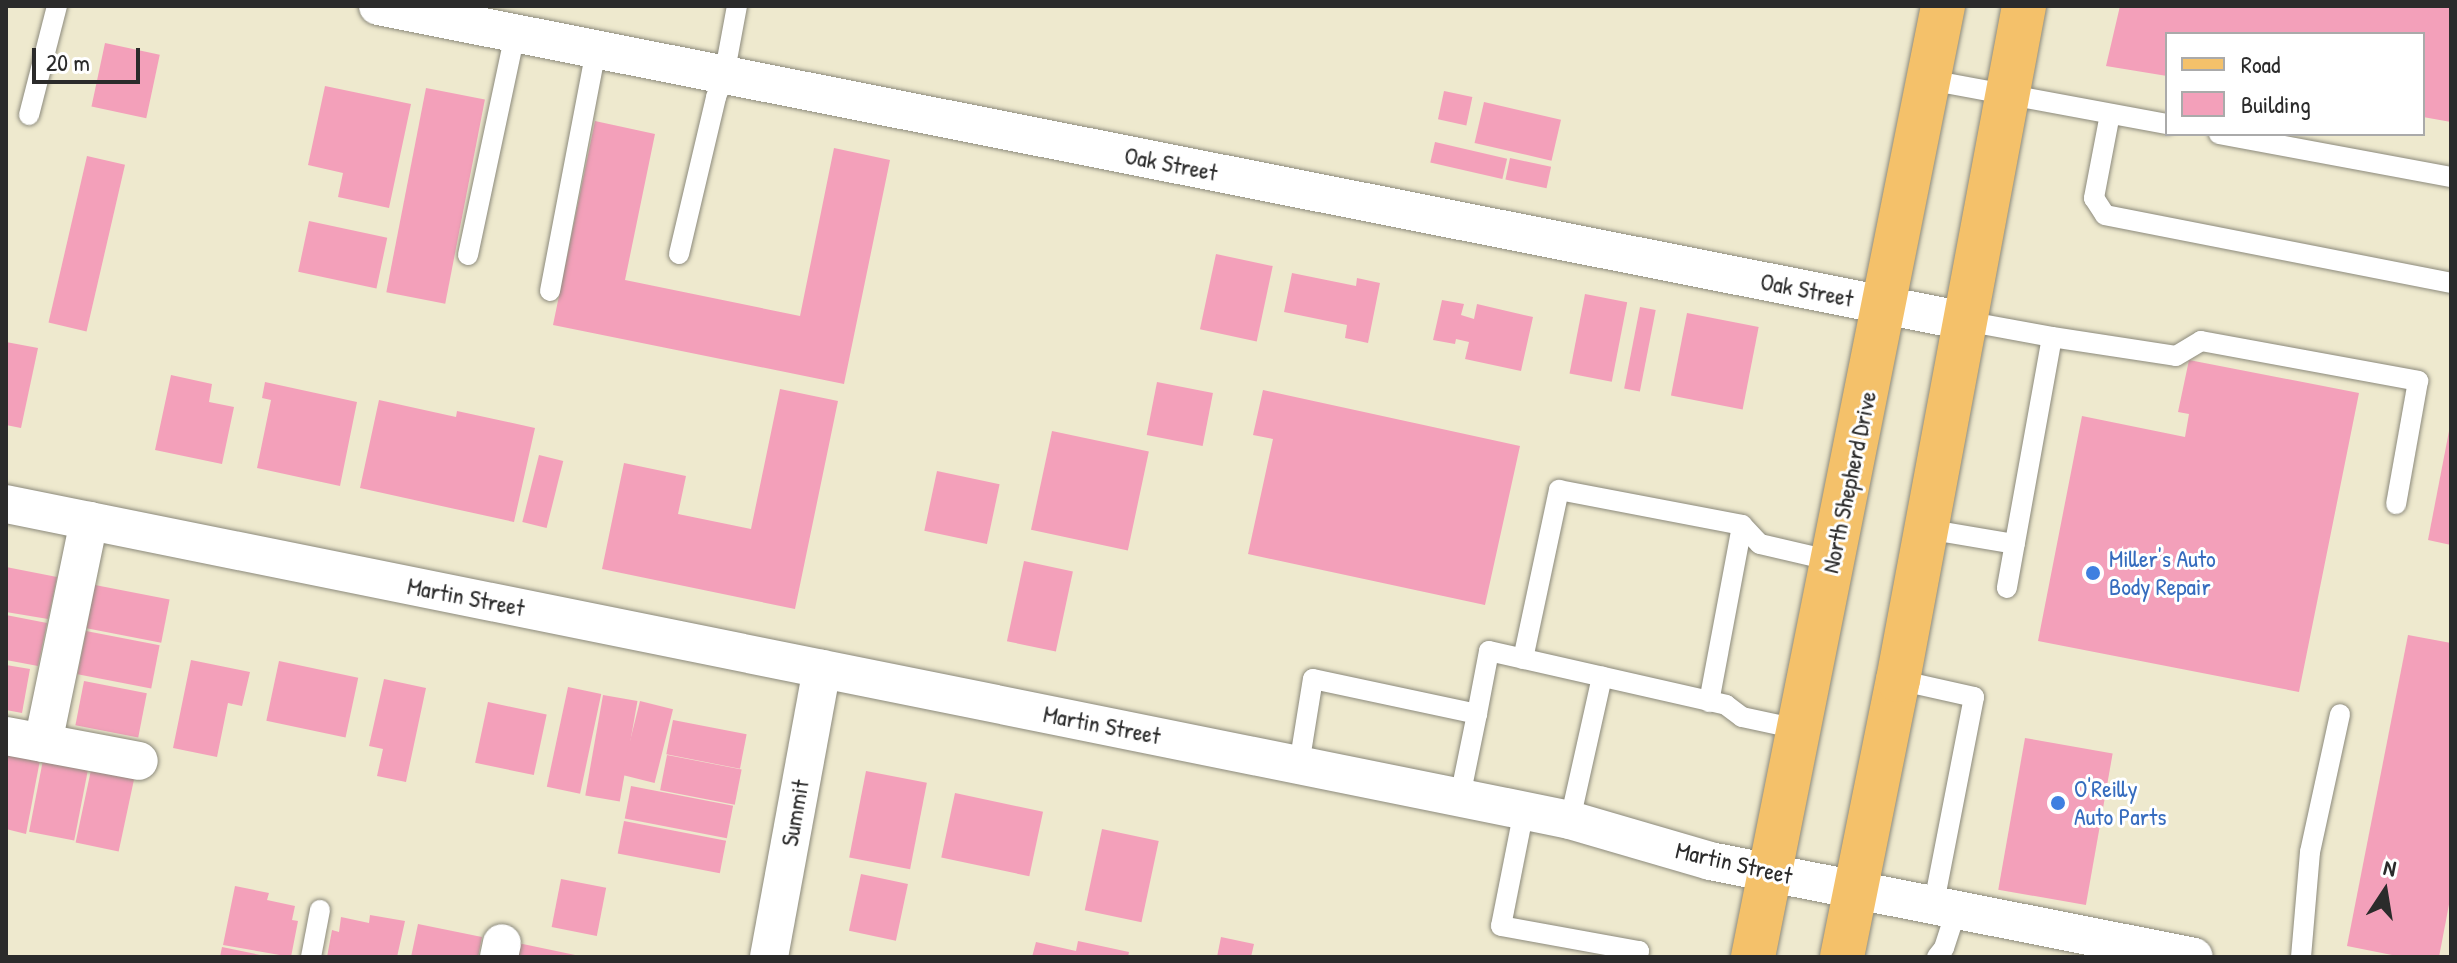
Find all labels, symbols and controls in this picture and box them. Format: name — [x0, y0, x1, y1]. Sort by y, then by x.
scale bar — [36, 32, 144, 82]
legend — [2165, 32, 2425, 136]
text: 20 m — [46, 46, 90, 78]
text: Road — [2241, 48, 2280, 80]
text: Building — [2241, 88, 2311, 120]
street label: Oak Street — [1122, 141, 1220, 187]
street label: Oak Street — [1758, 267, 1856, 313]
street label: North Shepherd Drive — [1816, 388, 1882, 576]
place label: Miller's Auto Body Repair — [2109, 545, 2216, 601]
marker: Miller's Auto Body Repair — [2084, 564, 2102, 582]
street label: Martin Street — [405, 572, 527, 622]
street label: Martin Street — [1041, 700, 1163, 750]
place label: O'Reilly Auto Parts — [2074, 775, 2166, 831]
street label: Summit — [775, 778, 815, 848]
marker: O'Reilly Auto Parts — [2049, 794, 2067, 812]
street label: Martin Street — [1673, 836, 1795, 890]
north arrow — [2345, 851, 2425, 931]
text: N — [2381, 852, 2399, 883]

